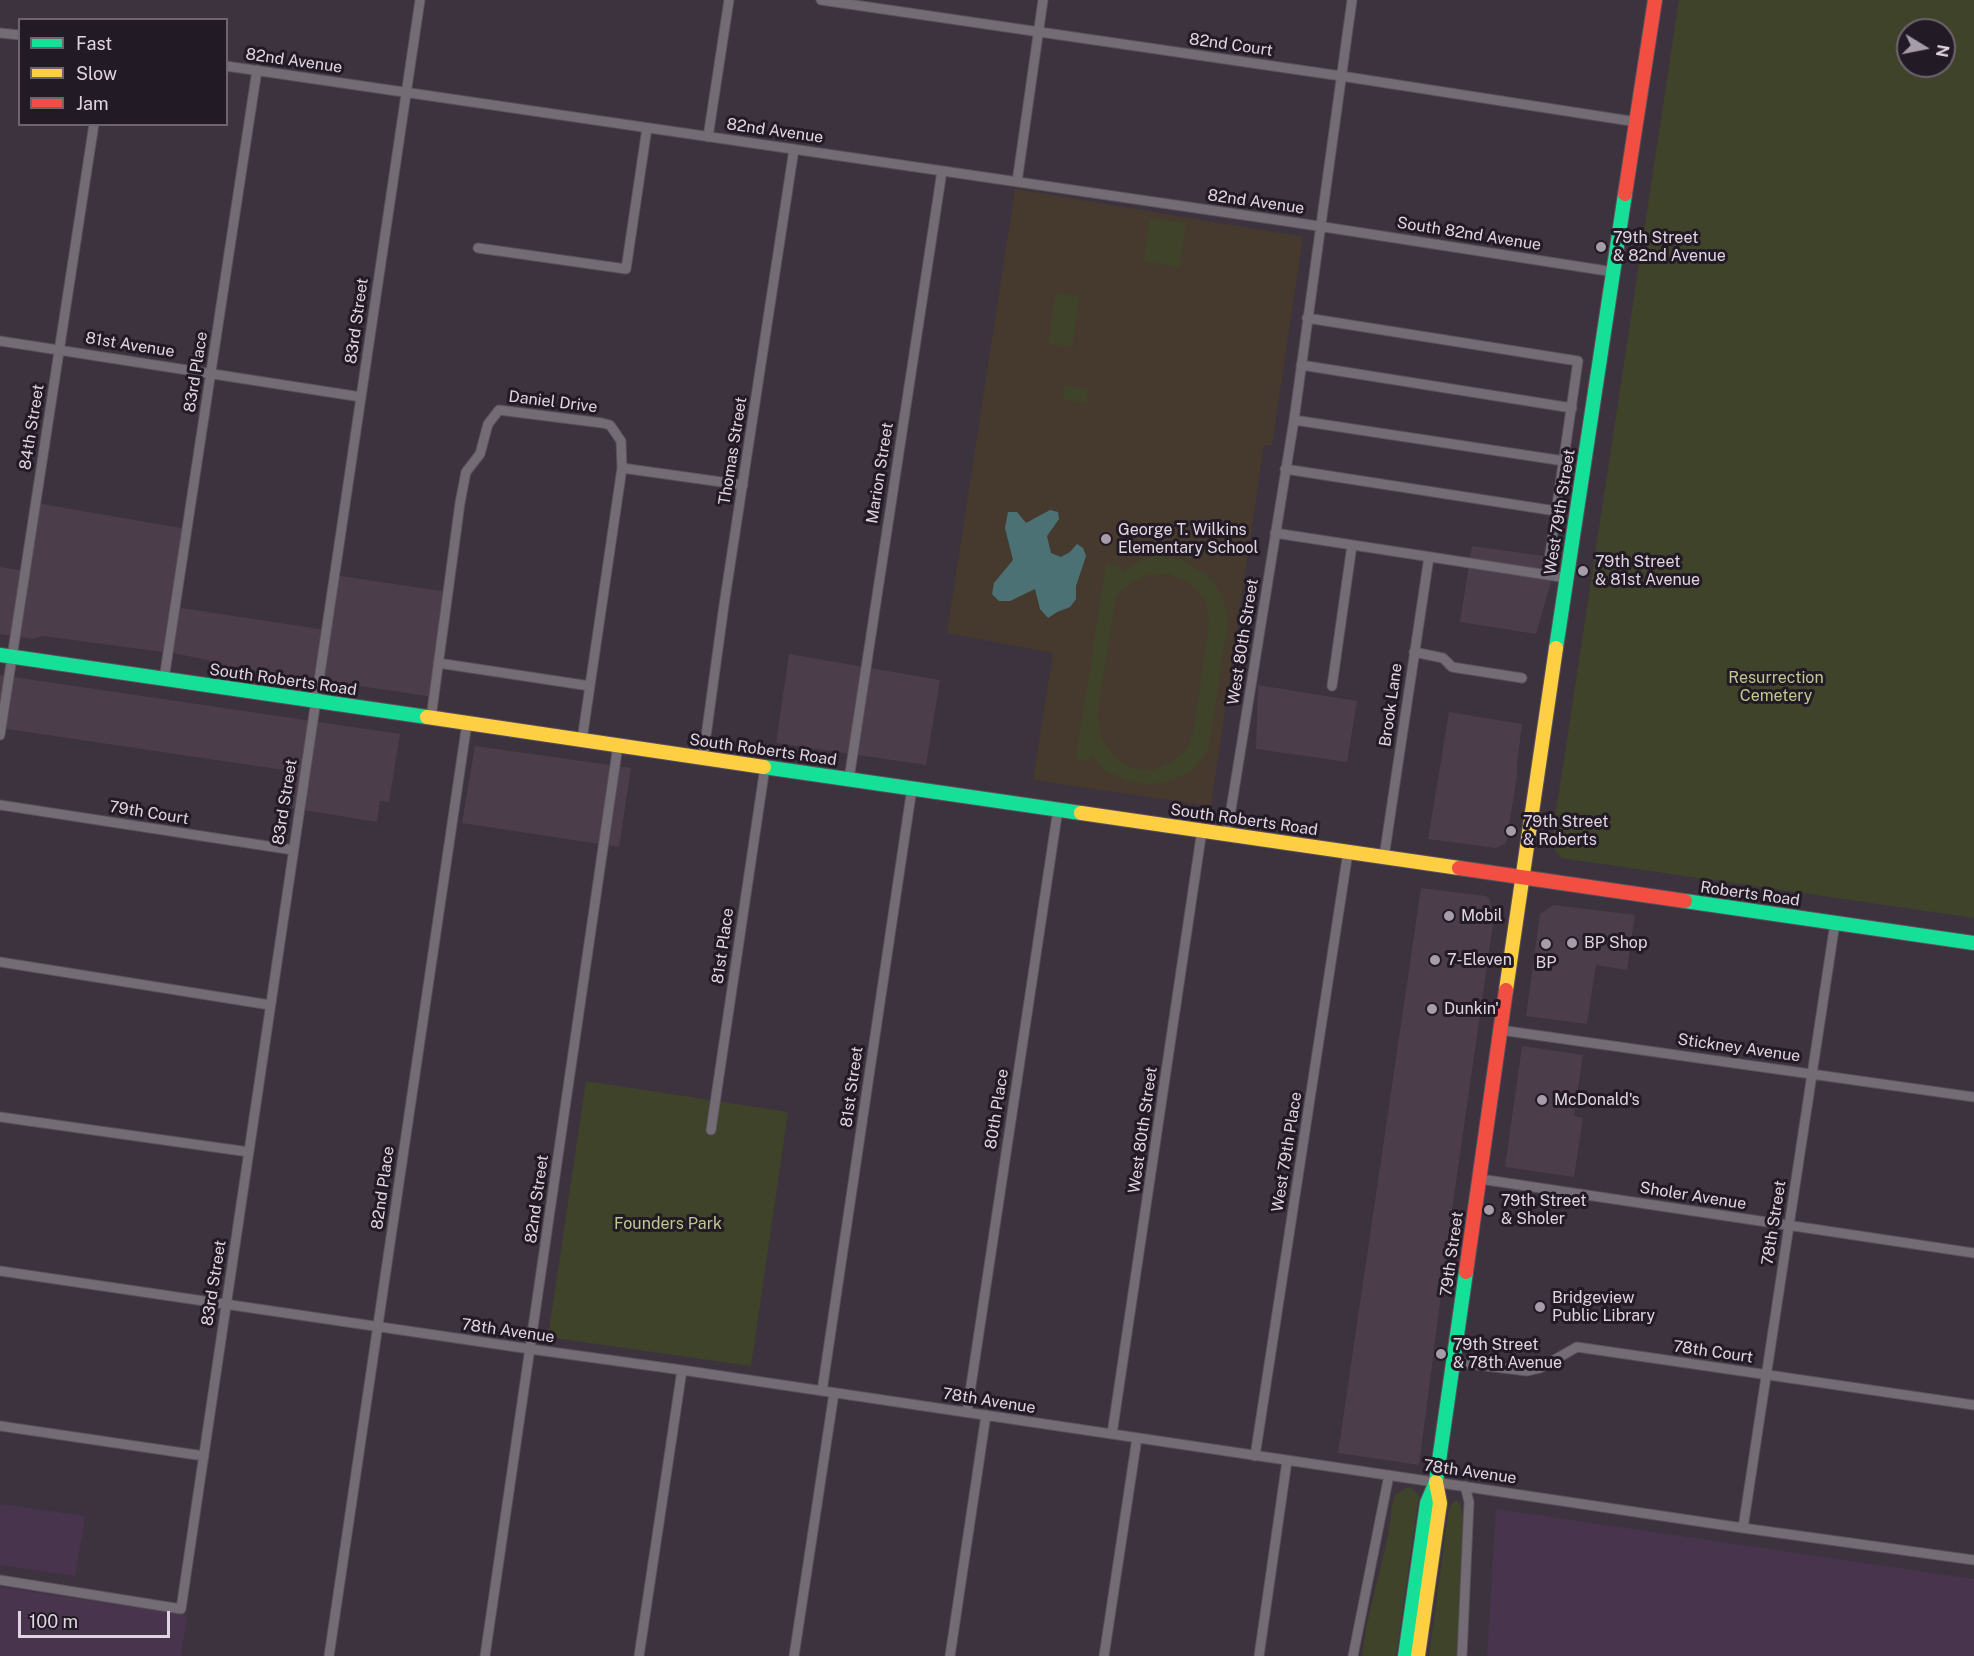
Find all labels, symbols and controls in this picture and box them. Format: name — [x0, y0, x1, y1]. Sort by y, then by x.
legend — [18, 18, 228, 126]
north arrow — [1896, 18, 1956, 78]
street label: 82nd Court — [1188, 30, 1274, 60]
text: Fast — [76, 33, 112, 54]
text: N — [1932, 43, 1953, 59]
street label: 82nd Avenue — [244, 45, 344, 77]
text: Slow — [76, 63, 117, 84]
text: Jam — [76, 93, 109, 114]
street label: 82nd Avenue — [725, 115, 825, 147]
street label: 82nd Avenue — [1206, 186, 1306, 218]
street label: South 82nd Avenue — [1395, 213, 1543, 255]
place label: 79th Street & 82nd Avenue — [1613, 228, 1726, 266]
marker: 79th Street & 82nd Avenue — [1594, 240, 1608, 254]
street label: 83rd Street — [341, 277, 373, 365]
street label: 81st Avenue — [84, 328, 176, 362]
street label: 83rd Place — [180, 330, 212, 414]
street label: 84th Street — [16, 383, 48, 471]
street label: Daniel Drive — [508, 387, 598, 417]
street label: Thomas Street — [715, 396, 751, 506]
street label: Marion Street — [863, 421, 897, 525]
street label: West 79th Street — [1541, 448, 1579, 576]
place label: George T. Wilkins Elementary School — [1118, 520, 1258, 558]
marker: George T. Wilkins Elementary School — [1099, 532, 1113, 546]
place label: 79th Street & 81st Avenue — [1595, 552, 1700, 590]
marker: 79th Street & 81st Avenue — [1576, 564, 1590, 578]
street label: West 80th Street — [1224, 577, 1262, 707]
street label: South Roberts Road — [208, 660, 358, 700]
street label: Brook Lane — [1376, 662, 1406, 748]
park label: Resurrection Cemetery — [1728, 668, 1824, 706]
street label: South Roberts Road — [688, 730, 838, 770]
street label: 83rd Street — [269, 758, 301, 846]
street label: 79th Court — [108, 797, 190, 829]
street label: South Roberts Road — [1169, 800, 1319, 840]
place label: 79th Street & Roberts — [1523, 812, 1608, 850]
marker: 79th Street & Roberts — [1504, 824, 1518, 838]
street label: Roberts Road — [1699, 878, 1801, 910]
place label: Mobil — [1461, 906, 1503, 926]
street label: 81st Place — [708, 907, 738, 985]
marker: Mobil — [1442, 909, 1456, 923]
place label: BP Shop — [1584, 933, 1647, 953]
marker: BP Shop — [1565, 936, 1579, 950]
marker: BP — [1539, 937, 1553, 951]
place label: 7-Eleven — [1447, 950, 1512, 970]
marker: 7-Eleven — [1428, 953, 1442, 967]
place label: BP — [1535, 953, 1557, 973]
place label: Dunkin' — [1444, 999, 1499, 1019]
marker: Dunkin' — [1425, 1002, 1439, 1016]
street label: Stickney Avenue — [1676, 1030, 1802, 1066]
street label: 81st Street — [837, 1045, 867, 1129]
street label: West 80th Street — [1125, 1065, 1161, 1195]
street label: 80th Place — [981, 1068, 1013, 1150]
street label: West 79th Place — [1268, 1090, 1306, 1214]
place label: McDonald's — [1554, 1090, 1640, 1110]
marker: McDonald's — [1535, 1093, 1549, 1107]
street label: 82nd Place — [368, 1145, 398, 1231]
street label: 82nd Street — [521, 1153, 553, 1245]
street label: Sholer Avenue — [1638, 1178, 1748, 1214]
street label: 78th Street — [1758, 1179, 1790, 1267]
place label: 79th Street & Sholer — [1501, 1191, 1586, 1229]
marker: 79th Street & Sholer — [1482, 1203, 1496, 1217]
street label: 79th Street — [1437, 1210, 1467, 1298]
park label: Founders Park — [614, 1214, 722, 1234]
street label: 83rd Street — [198, 1239, 230, 1327]
place label: Bridgeview Public Library — [1552, 1288, 1655, 1326]
marker: Bridgeview Public Library — [1533, 1300, 1547, 1314]
street label: 78th Avenue — [460, 1315, 556, 1347]
place label: 79th Street & 78th Avenue — [1453, 1335, 1562, 1373]
street label: 78th Court — [1672, 1337, 1754, 1367]
marker: 79th Street & 78th Avenue — [1434, 1347, 1448, 1361]
street label: 78th Avenue — [941, 1384, 1037, 1418]
street label: 78th Avenue — [1422, 1456, 1518, 1488]
scale bar — [21, 1599, 172, 1637]
text: 100 m — [29, 1611, 78, 1632]

